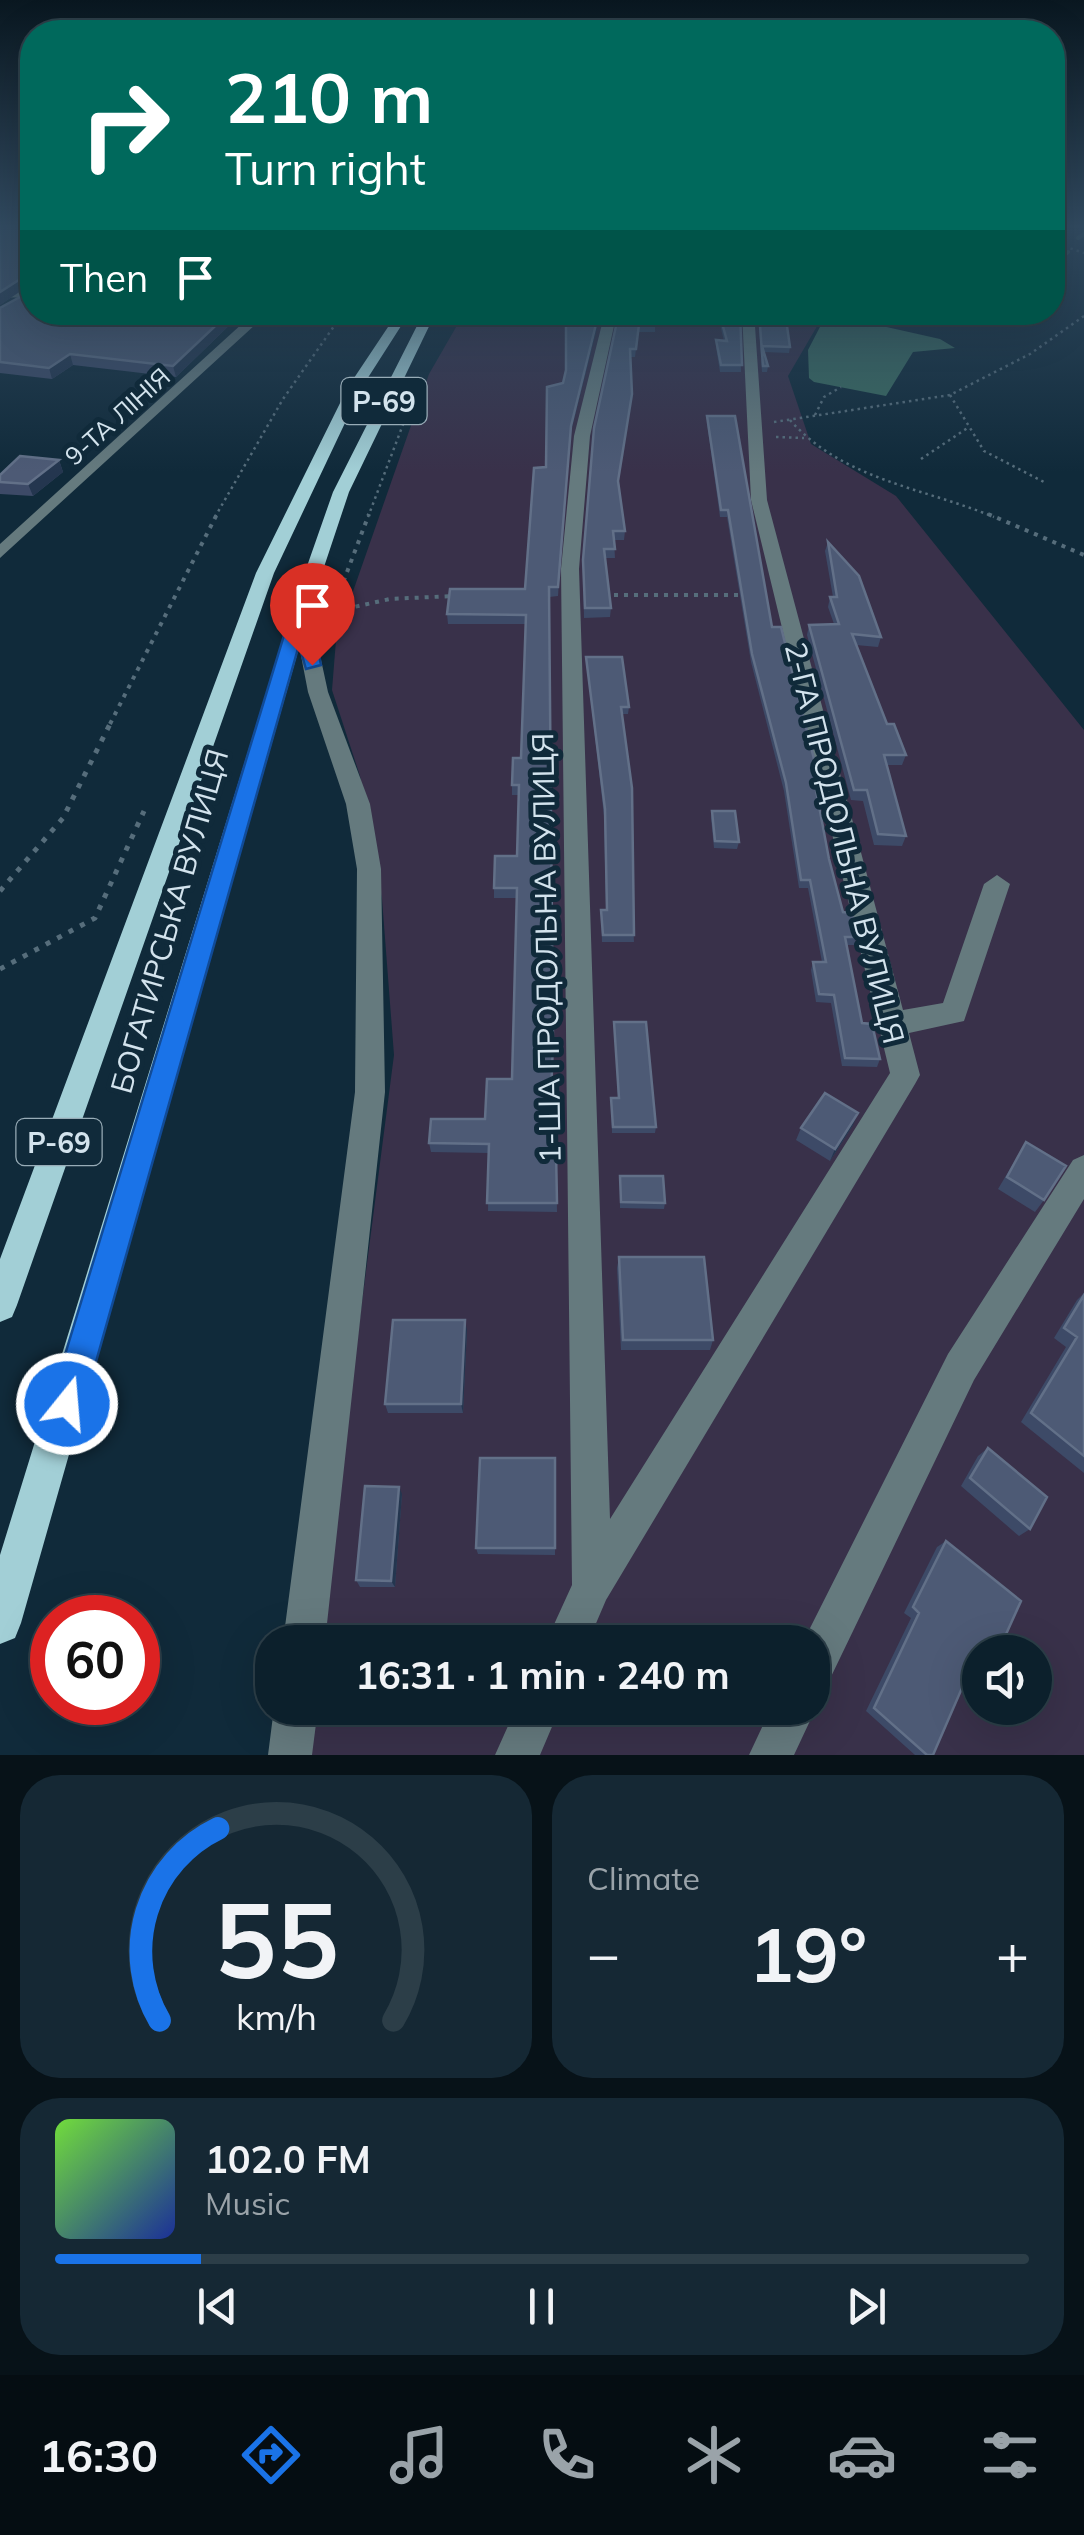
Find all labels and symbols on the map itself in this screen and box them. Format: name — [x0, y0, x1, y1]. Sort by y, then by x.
street label: 9-ТА ЛІНІЯ — [58, 361, 176, 471]
road number: Р-69 — [342, 378, 426, 424]
pin — [270, 563, 355, 666]
street label: 2-ГА ПРОДОЛЬНА ВУЛИЦЯ — [777, 638, 913, 1048]
street label: 1-ША ПРОДОЛЬНА ВУЛИЦЯ — [523, 732, 569, 1164]
street label: БОГАТИРСЬКА ВУЛИЦЯ — [102, 745, 236, 1097]
road number: Р-69 — [17, 1119, 102, 1165]
position arrow — [15, 1352, 119, 1456]
speed limit sign: 60 — [30, 1595, 160, 1725]

